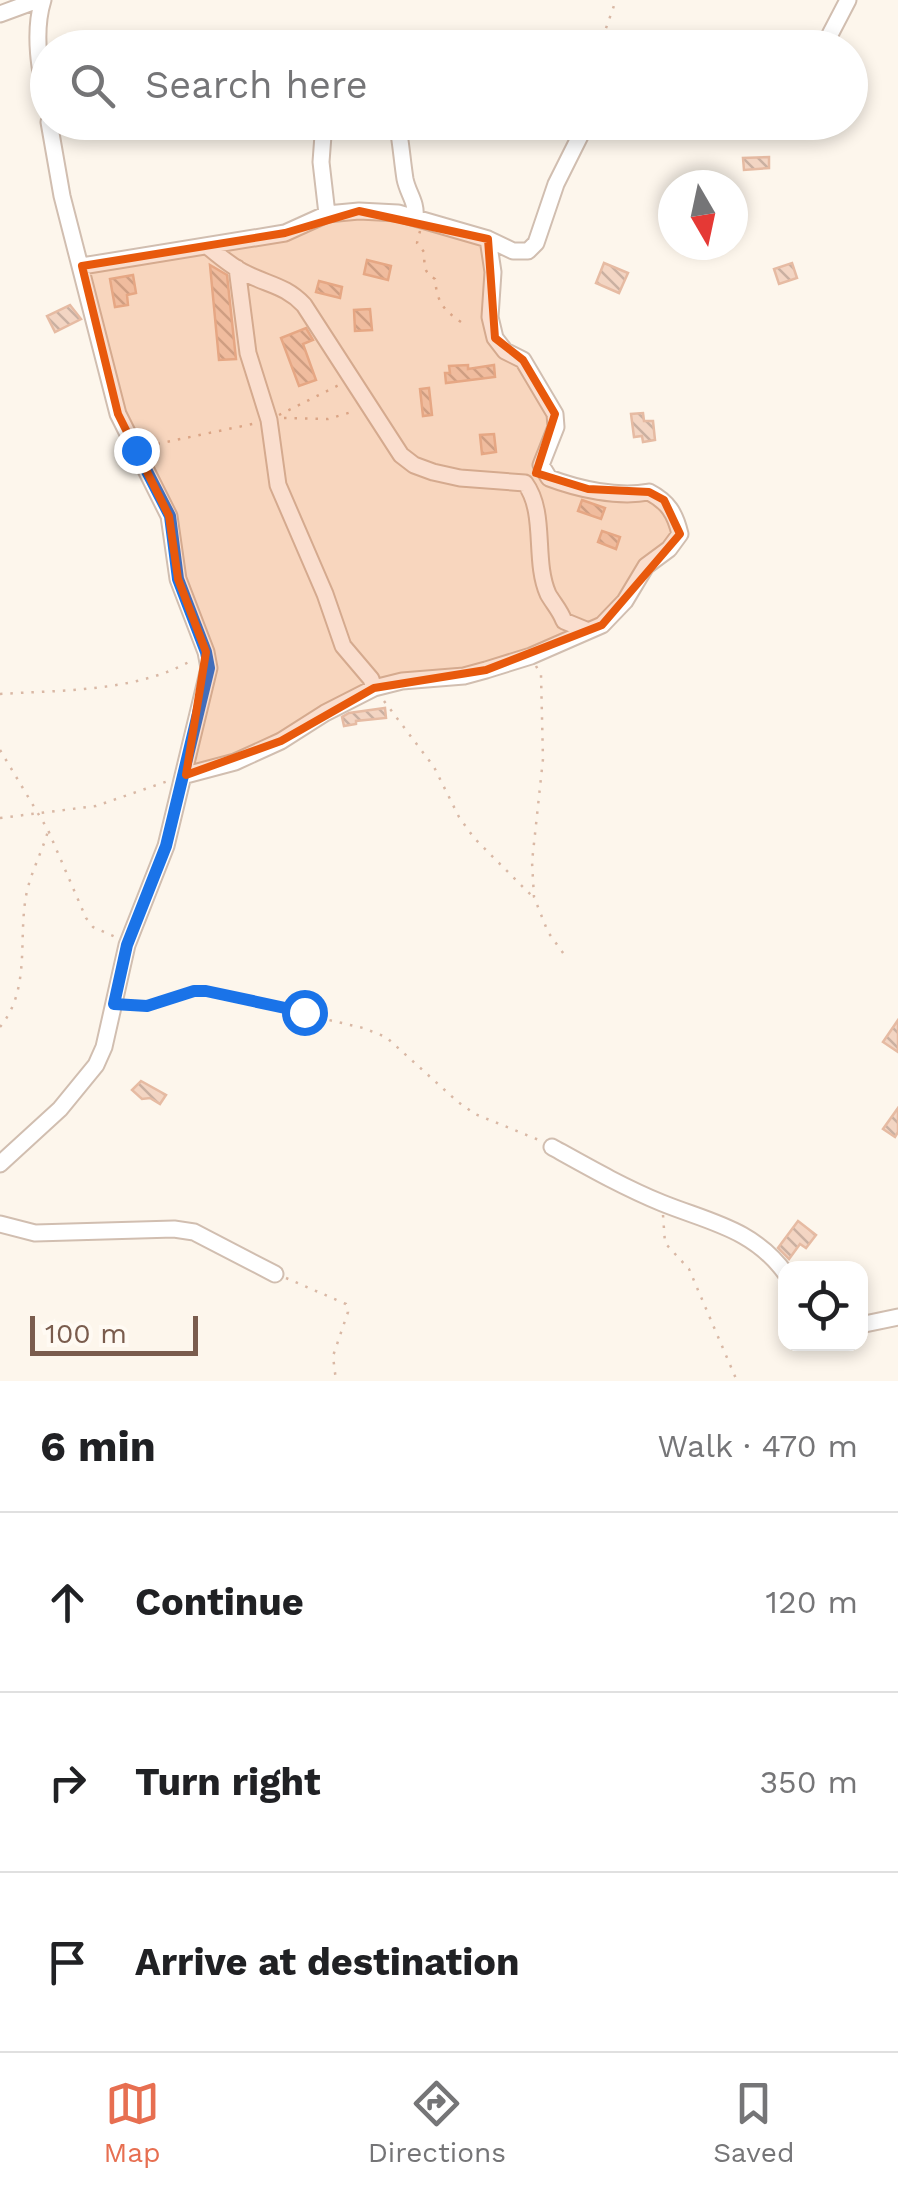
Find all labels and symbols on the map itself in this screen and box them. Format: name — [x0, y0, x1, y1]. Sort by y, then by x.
north arrow — [658, 170, 748, 260]
route end — [114, 428, 160, 474]
route start — [282, 990, 328, 1036]
scale bar — [30, 1311, 198, 1356]

